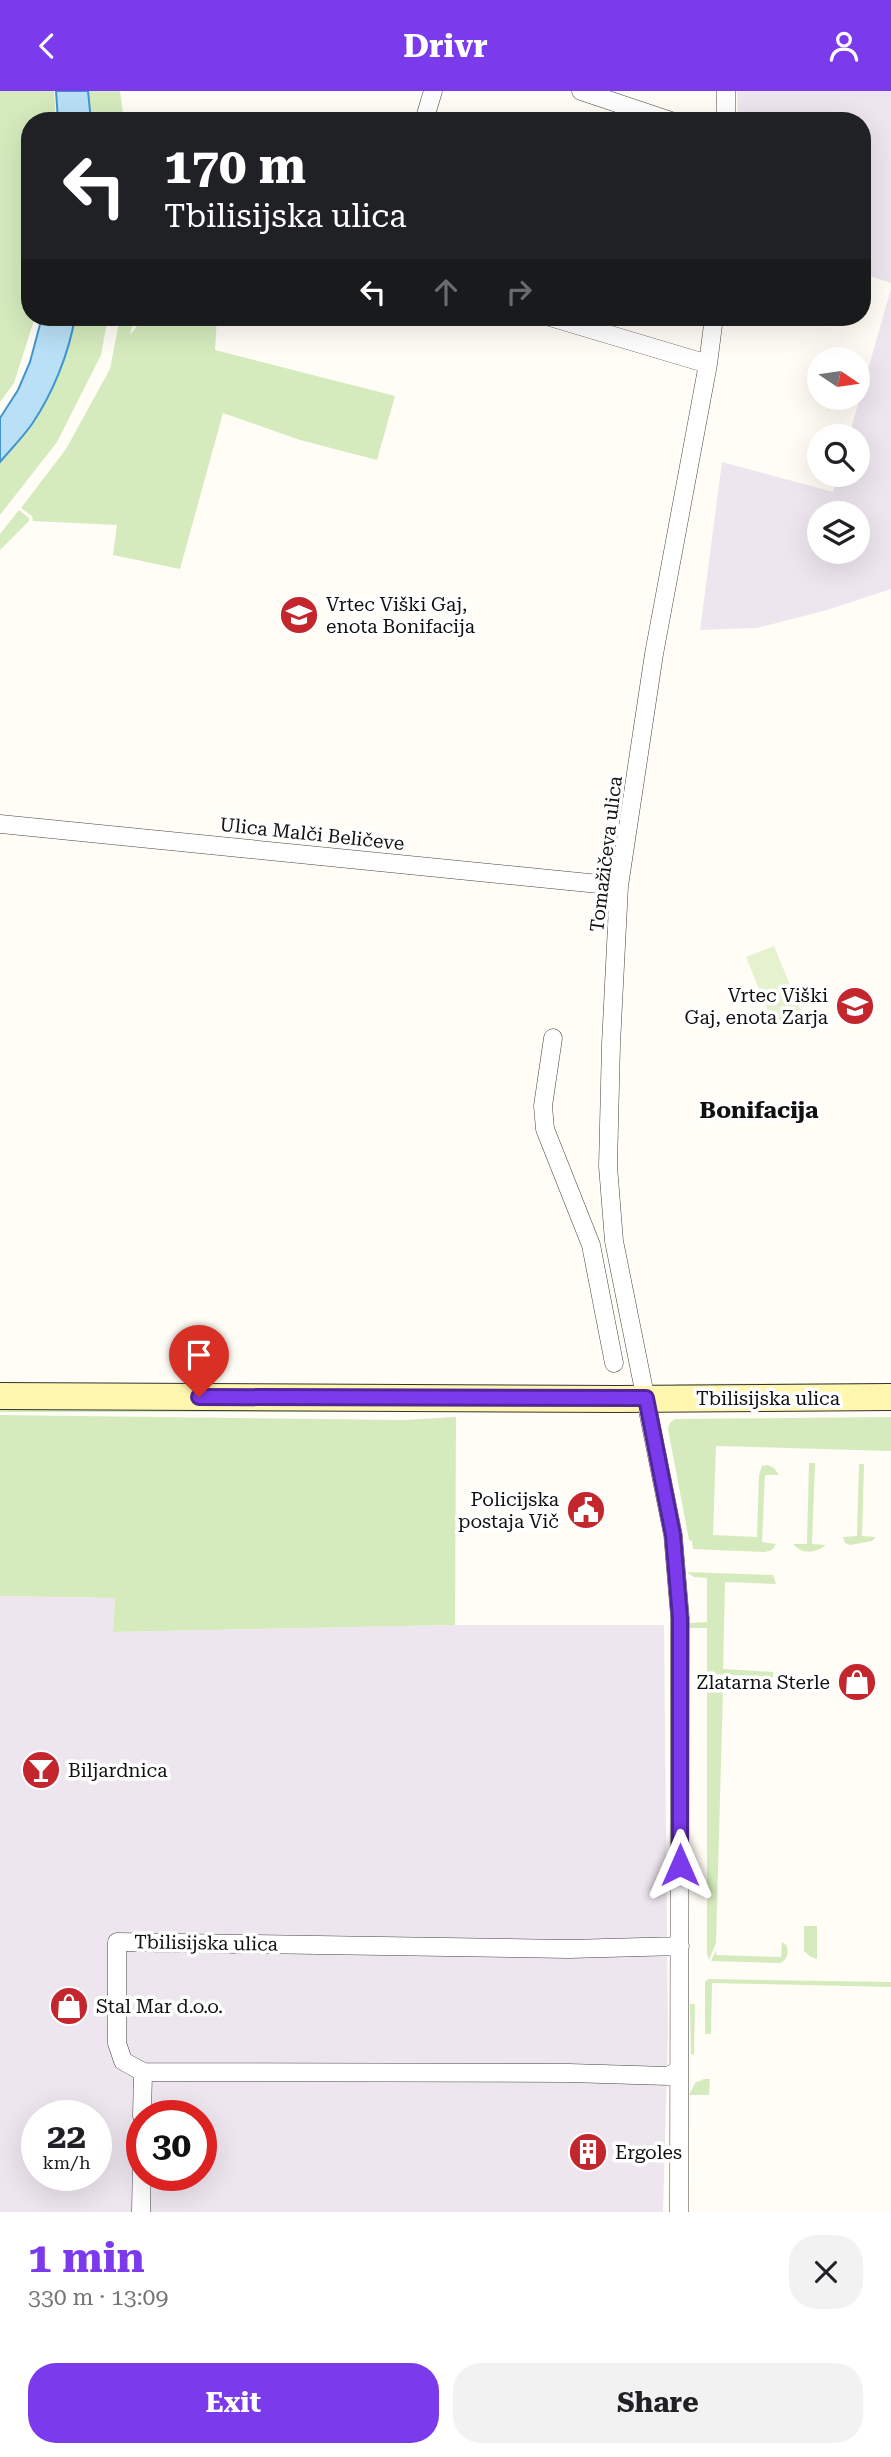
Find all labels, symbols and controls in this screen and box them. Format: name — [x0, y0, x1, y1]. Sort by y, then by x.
icon: back — [28, 27, 66, 65]
text: Drivr — [403, 27, 488, 65]
icon: person — [825, 27, 863, 65]
text: 170 m — [164, 138, 306, 195]
icon: left — [49, 140, 140, 231]
text: Tbilisijska ulica — [164, 197, 407, 235]
icon: left — [354, 273, 392, 311]
icon: ahead — [427, 273, 465, 311]
icon: right — [500, 273, 538, 311]
north arrow — [807, 347, 870, 409]
map controls — [807, 347, 870, 564]
button: search — [807, 424, 870, 487]
button: layers — [807, 501, 870, 564]
place label: Vrtec Viški Gaj, enota Bonifacija — [326, 593, 476, 638]
school or university icon: Vrtec Viški Gaj, enota Bonifacija — [278, 594, 320, 636]
street label: Tomažičeva ulica — [585, 774, 627, 933]
street label: Ulica Malči Beličeve — [219, 813, 405, 855]
place label: Vrtec Viški Gaj, enota Zarja — [684, 984, 829, 1029]
school or university icon: Vrtec Viški Gaj, enota Zarja — [834, 985, 876, 1027]
district label: Bonifacija — [699, 1097, 819, 1124]
pin — [169, 1325, 229, 1397]
icon: arrive — [180, 1336, 218, 1374]
street label: Tbilisijska ulica — [696, 1387, 841, 1410]
place label: Policijska postaja Vič — [458, 1488, 560, 1533]
public building icon: Policijska postaja Vič — [565, 1489, 607, 1531]
shop icon: Zlatarna Sterle — [836, 1661, 878, 1703]
place label: Zlatarna Sterle — [697, 1671, 830, 1694]
bar icon: Biljardnica — [20, 1749, 62, 1791]
place label: Biljardnica — [68, 1759, 168, 1782]
position arrow — [643, 1828, 717, 1902]
street label: Tbilisijska ulica — [134, 1930, 279, 1956]
shop icon: Stal Mar d.o.o. — [48, 1985, 90, 2027]
place label: Stal Mar d.o.o. — [96, 1995, 223, 2018]
speed limit sign: 30 — [126, 2100, 217, 2191]
text: 22 — [47, 2116, 86, 2157]
building icon: Ergoles — [567, 2131, 609, 2173]
place label: Ergoles — [615, 2141, 682, 2164]
text: km/h — [42, 2152, 91, 2173]
text: 1 min — [28, 2233, 145, 2282]
button: close — [789, 2235, 863, 2309]
text: 330 m · 13:09 — [28, 2284, 168, 2311]
button: Exit — [28, 2363, 439, 2443]
button: Share — [453, 2363, 863, 2443]

